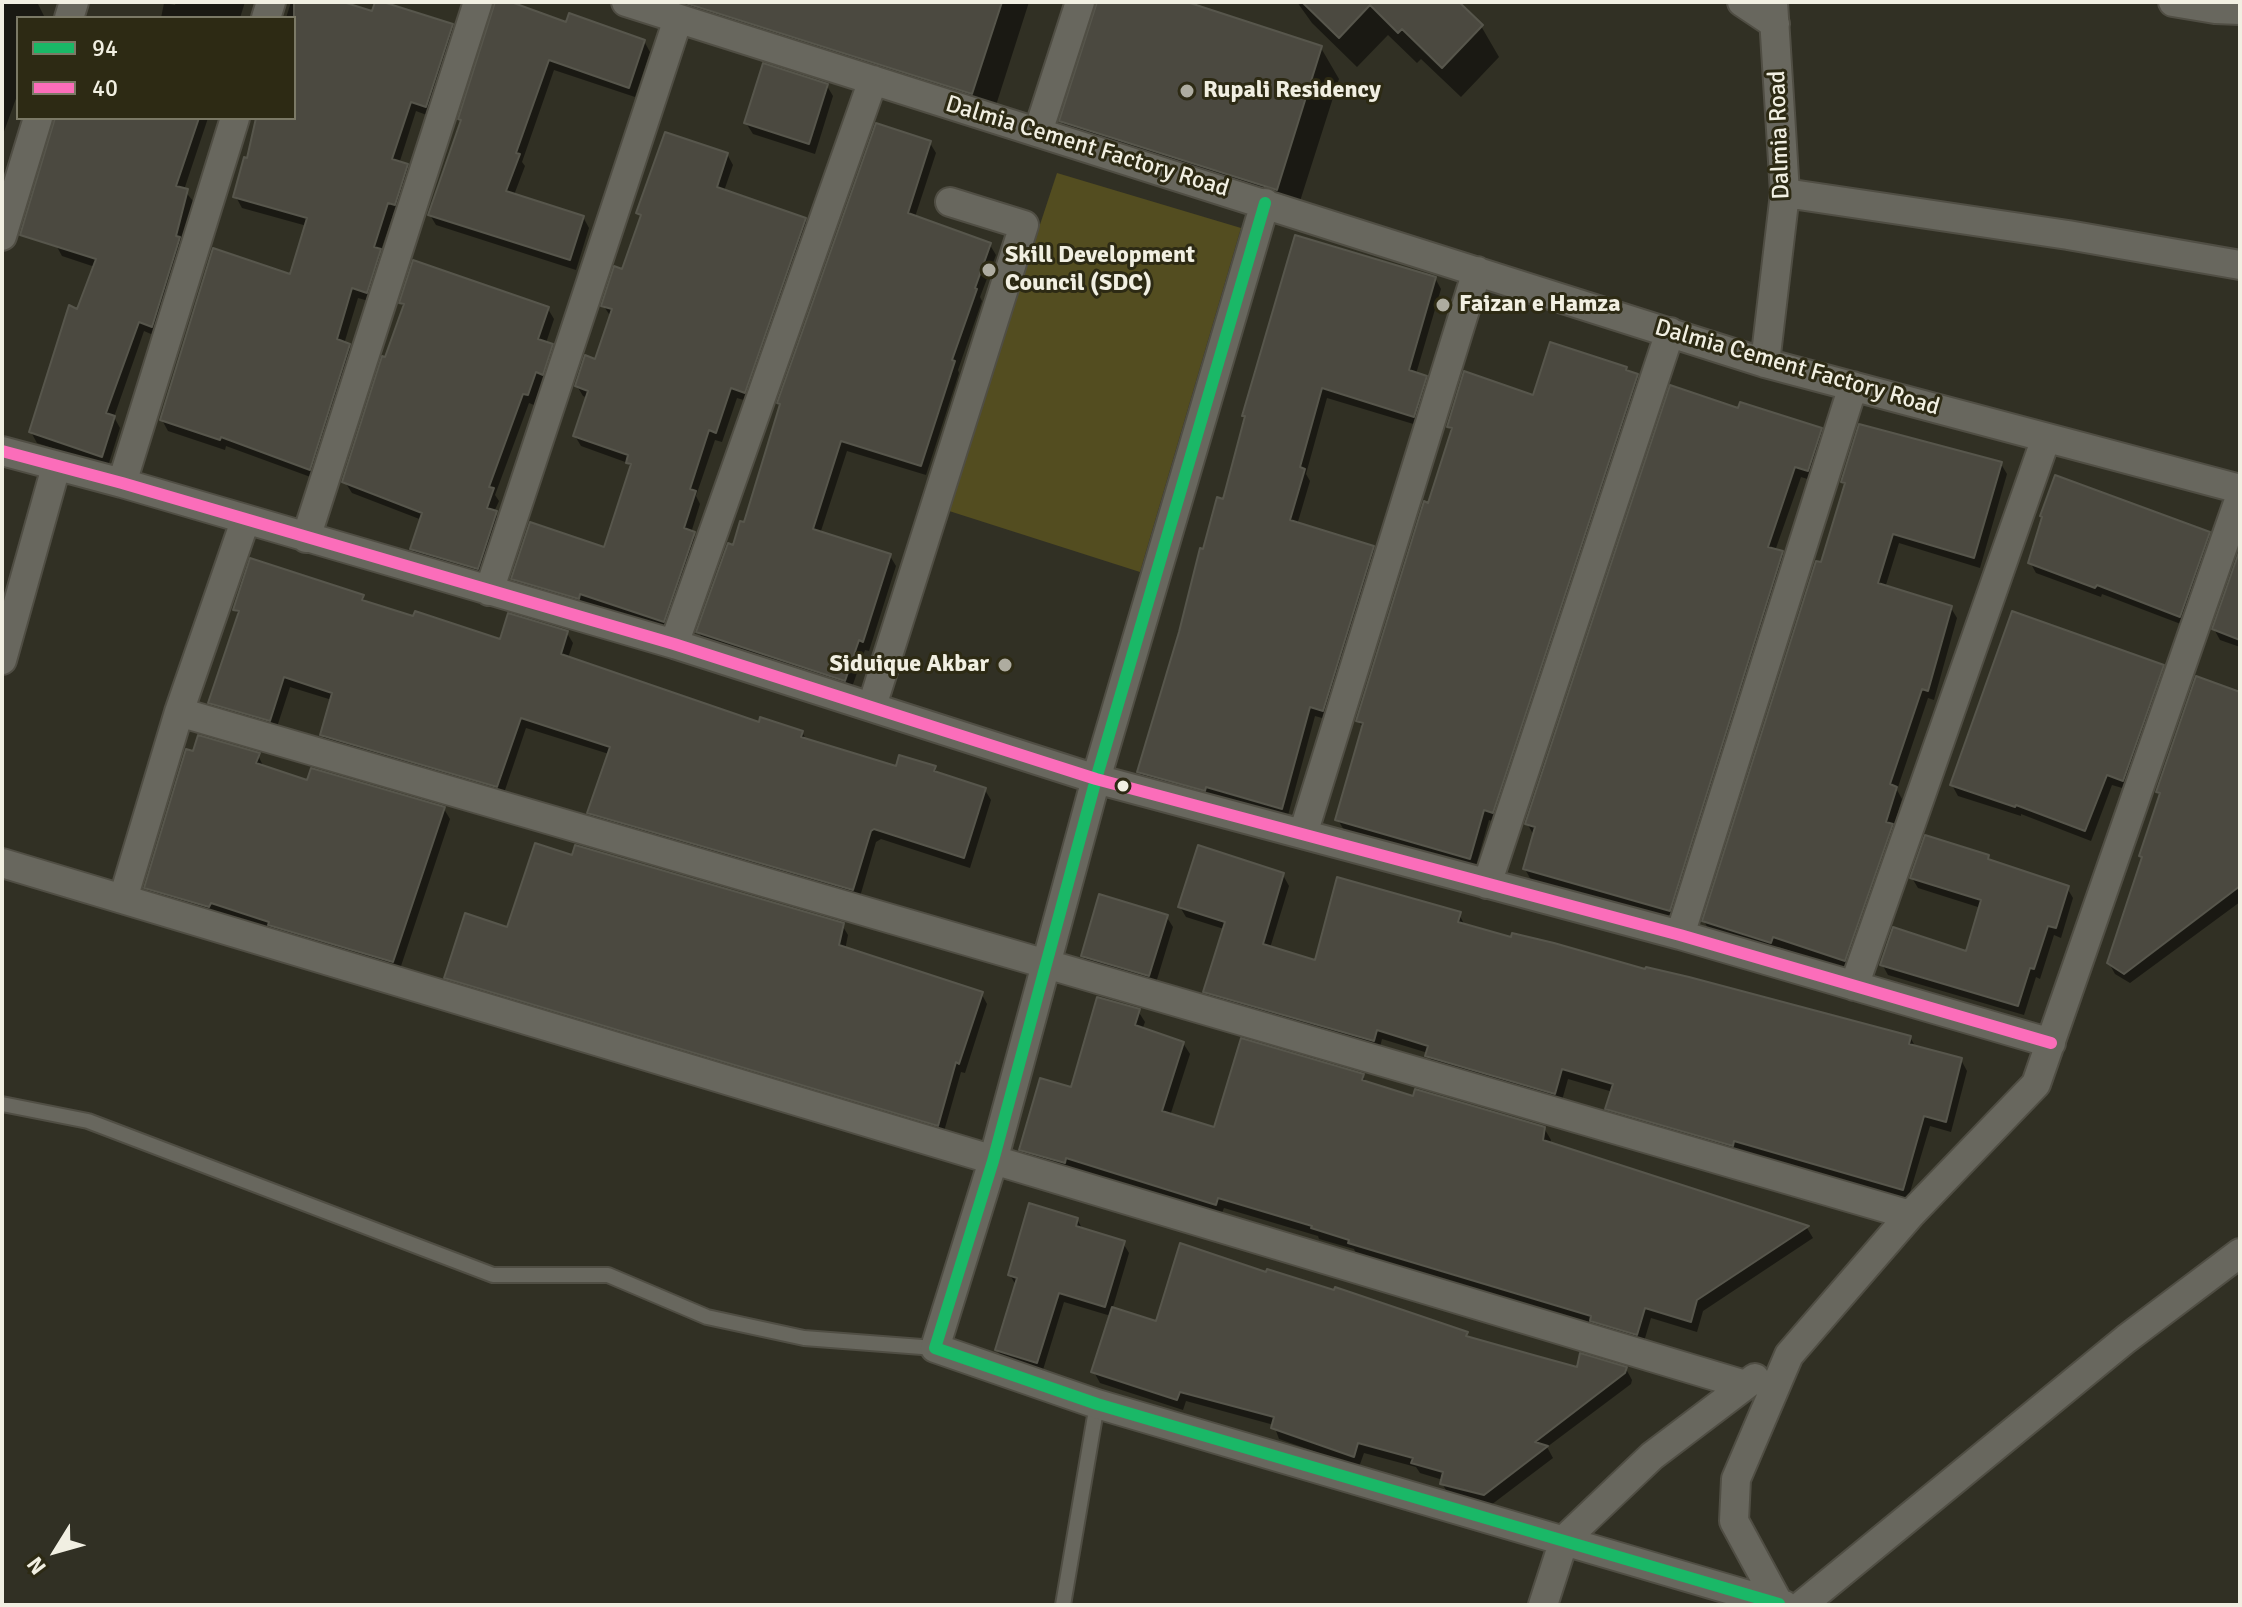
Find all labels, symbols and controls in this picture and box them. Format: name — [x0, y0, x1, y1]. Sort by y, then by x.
legend — [16, 16, 296, 120]
text: 94 — [92, 33, 118, 63]
street label: Dalmia Road — [1763, 70, 1797, 200]
text: 40 — [92, 73, 118, 103]
place label: Rupali Residency — [1203, 77, 1381, 105]
marker: Rupali Residency — [1178, 82, 1196, 100]
street label: Dalmia Cement Factory Road — [942, 90, 1232, 204]
place label: Skill Development Council (SDC) — [1005, 242, 1195, 298]
marker: Skill Development Council (SDC) — [980, 261, 998, 279]
place label: Faizan e Hamza — [1459, 291, 1620, 319]
marker: Faizan e Hamza — [1434, 296, 1452, 314]
street label: Dalmia Cement Factory Road — [1651, 314, 1943, 422]
place label: Siduique Akbar — [829, 651, 989, 679]
marker: Siduique Akbar — [996, 656, 1014, 674]
unlabelled marker — [1115, 778, 1131, 794]
north arrow — [16, 1511, 96, 1591]
text: N — [21, 1552, 52, 1580]

